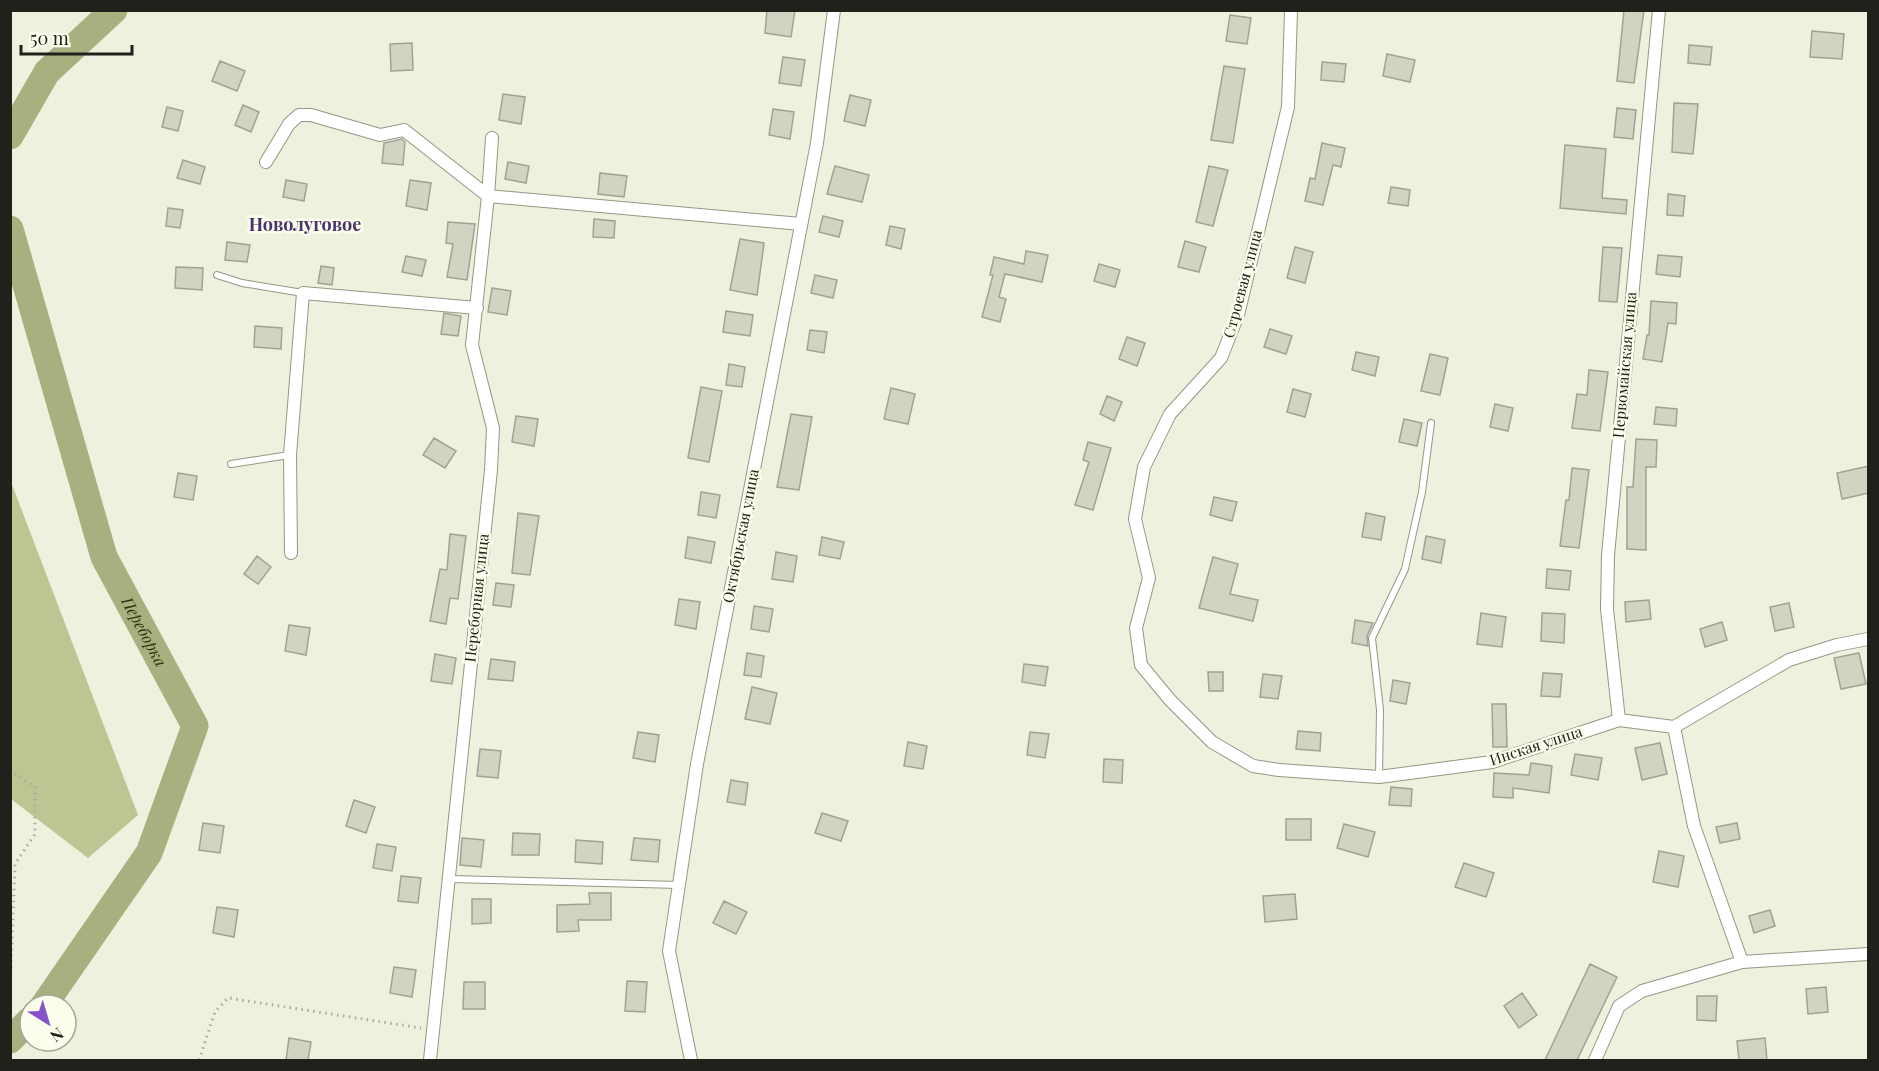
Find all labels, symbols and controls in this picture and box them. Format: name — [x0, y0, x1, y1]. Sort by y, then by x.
scale bar — [21, 18, 132, 56]
text: 50 m — [30, 26, 69, 50]
district label: Новолуговое — [249, 212, 361, 236]
street label: Строевая улица — [1218, 227, 1266, 340]
street label: Первомайская улица — [1608, 290, 1640, 439]
street label: Октябрьская улица — [717, 467, 763, 605]
street label: Переборная улица — [459, 532, 493, 663]
water label: Переборка — [117, 592, 172, 670]
street label: Инская улица — [1487, 720, 1585, 769]
north arrow — [18, 993, 78, 1053]
text: N — [46, 1024, 68, 1048]

